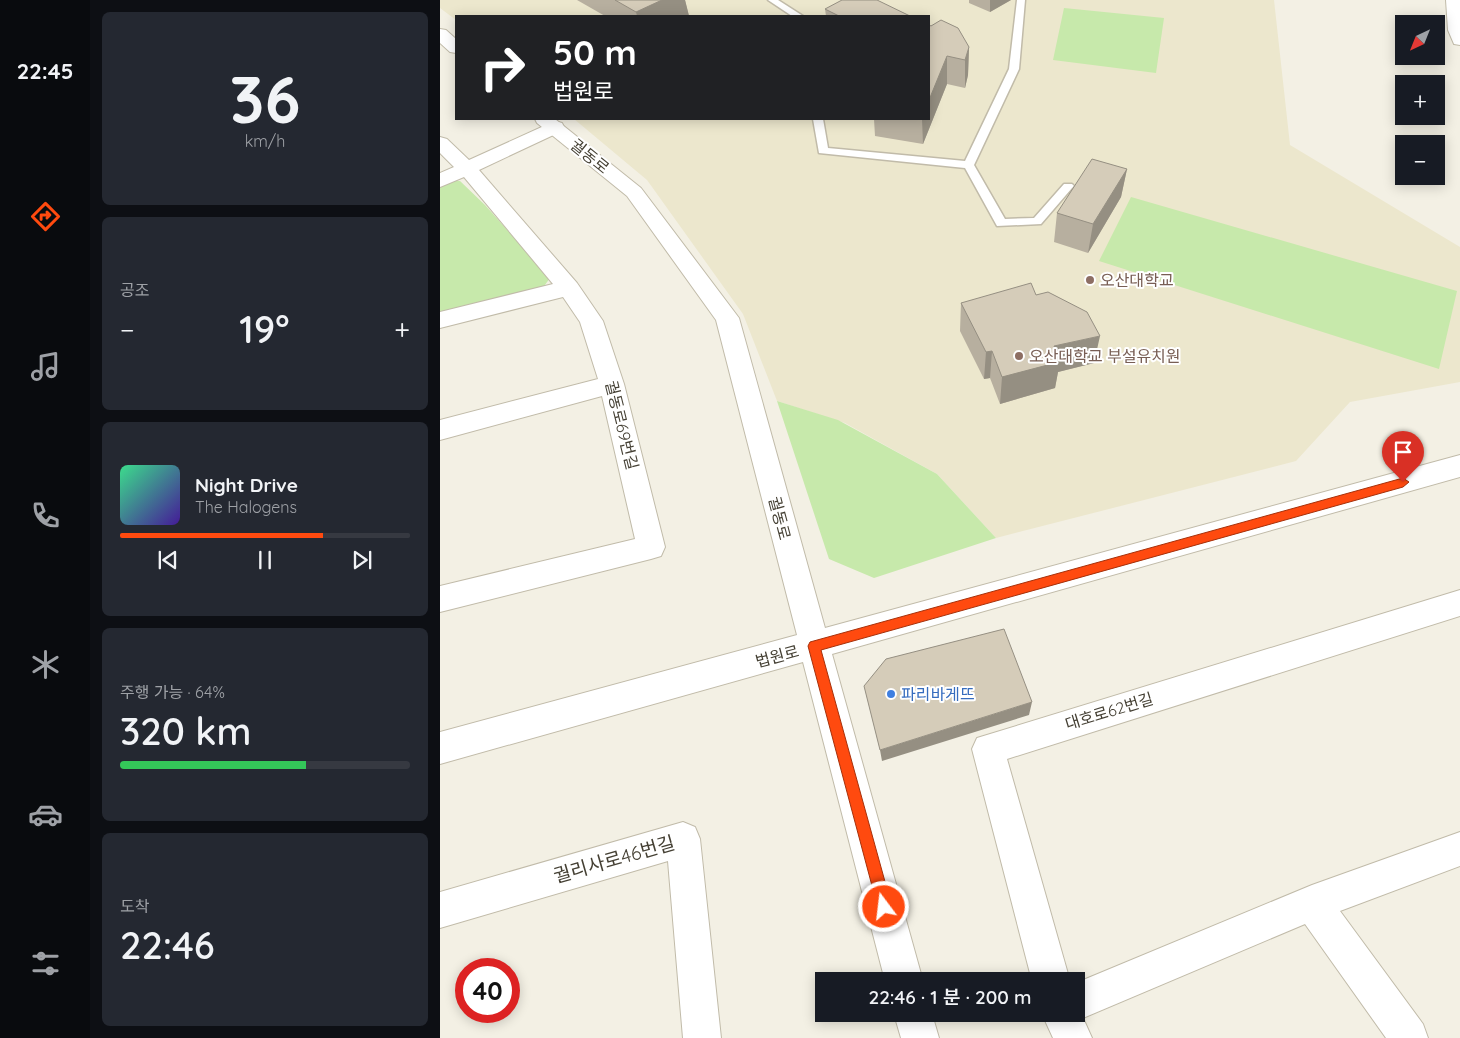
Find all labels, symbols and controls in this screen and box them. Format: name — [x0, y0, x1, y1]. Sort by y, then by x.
north arrow — [1395, 15, 1445, 65]
map controls — [1395, 15, 1445, 185]
text: 50 m — [553, 30, 637, 74]
icon: right — [470, 35, 535, 100]
text: 22:45 — [17, 57, 73, 85]
text: 36 — [230, 58, 300, 139]
button: + — [1395, 75, 1445, 125]
text: 법원로 — [553, 77, 614, 105]
text: km/h — [245, 131, 285, 151]
street label: 궐동로 — [567, 134, 614, 178]
button: − — [1395, 135, 1445, 185]
icon: directions — [28, 199, 63, 234]
place label: 오산대학교 — [1100, 270, 1174, 290]
marker: 오산대학교 — [1084, 274, 1096, 286]
text: 공조 — [120, 280, 149, 300]
text: 19° — [239, 305, 289, 353]
text: − — [120, 312, 135, 347]
text: + — [394, 312, 410, 347]
place label: 오산대학교 부설유치원 — [1029, 346, 1181, 366]
icon: music — [28, 349, 63, 384]
marker: 오산대학교 부설유치원 — [1013, 350, 1025, 362]
street label: 궐동로69번길 — [601, 378, 643, 472]
pin — [1382, 431, 1424, 482]
icon: arrive — [1389, 438, 1417, 466]
text: Night Drive — [195, 473, 298, 497]
street label: 궐동로 — [765, 494, 795, 542]
text: The Halogens — [195, 497, 297, 517]
icon: phone — [28, 498, 63, 533]
icon: previous — [154, 546, 182, 574]
icon: pause — [251, 546, 279, 574]
icon: next — [348, 546, 376, 574]
street label: 법원로 — [753, 641, 801, 671]
icon: climate — [28, 647, 63, 682]
text: 주행 가능 · 64% — [120, 682, 225, 702]
place label: 파리바게뜨 — [901, 684, 975, 704]
marker: 파리바게뜨 — [885, 688, 897, 700]
street label: 대호로62번길 — [1063, 688, 1155, 734]
text: 320 km — [120, 707, 251, 755]
icon: car — [28, 797, 63, 832]
street label: 궐리사로46번길 — [551, 830, 677, 888]
position arrow — [857, 880, 909, 932]
text: 도착 — [120, 896, 149, 916]
text: 22:46 — [120, 921, 215, 969]
icon: filters — [28, 946, 63, 981]
speed limit sign: 40 — [455, 958, 520, 1023]
text: 22:46 · 1 분 · 200 m — [868, 985, 1032, 1009]

